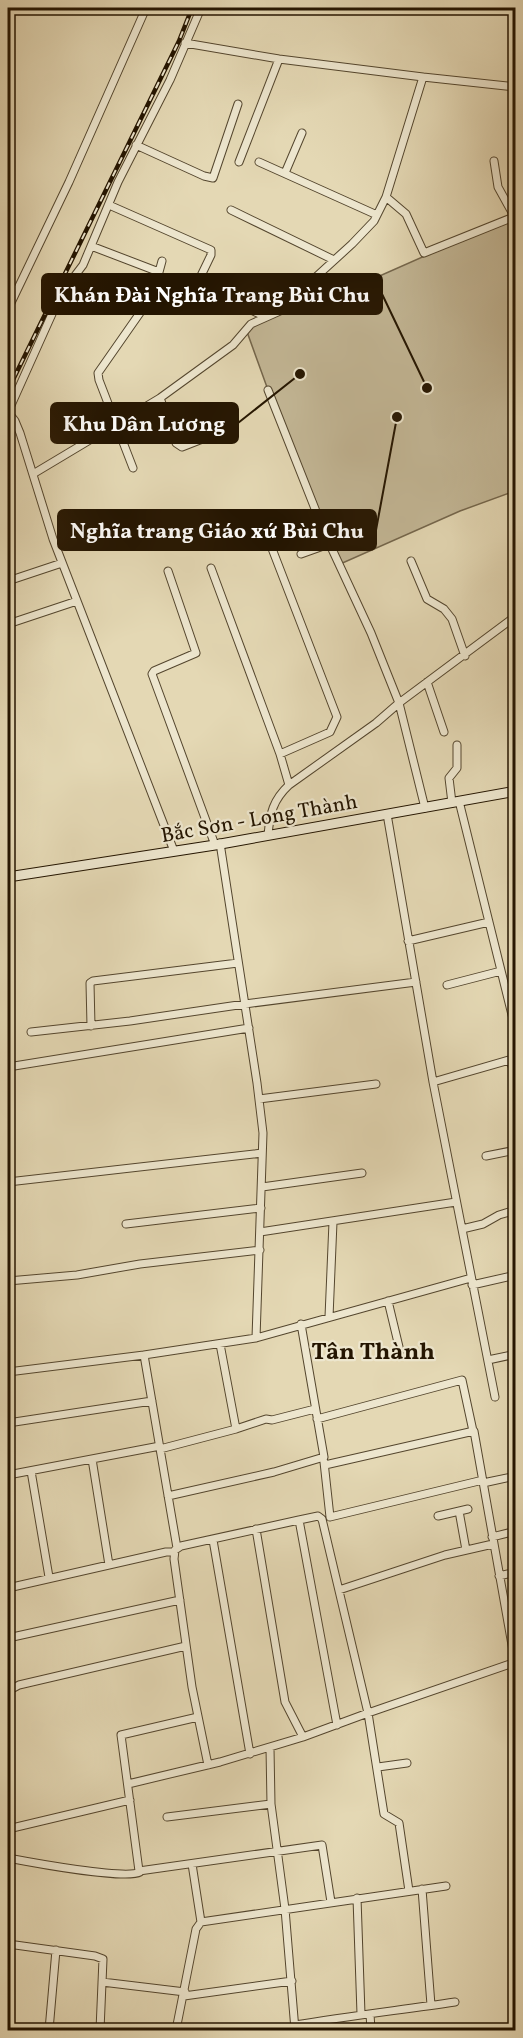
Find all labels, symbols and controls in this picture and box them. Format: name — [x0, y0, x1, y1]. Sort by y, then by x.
callout: Khán Đài Nghĩa Trang Bùi Chu — [42, 274, 382, 314]
text: Khán Đài Nghĩa Trang Bùi Chu — [54, 281, 370, 312]
callout: Khu Dân Lương — [51, 403, 238, 443]
text: Khu Dân Lương — [63, 410, 225, 441]
callout: Nghĩa trang Giáo xứ Bùi Chu — [58, 510, 376, 550]
text: Nghĩa trang Giáo xứ Bùi Chu — [70, 517, 364, 548]
street label: Bắc Sơn - Long Thành — [159, 788, 360, 851]
district label: Tân Thành — [311, 1336, 435, 1370]

